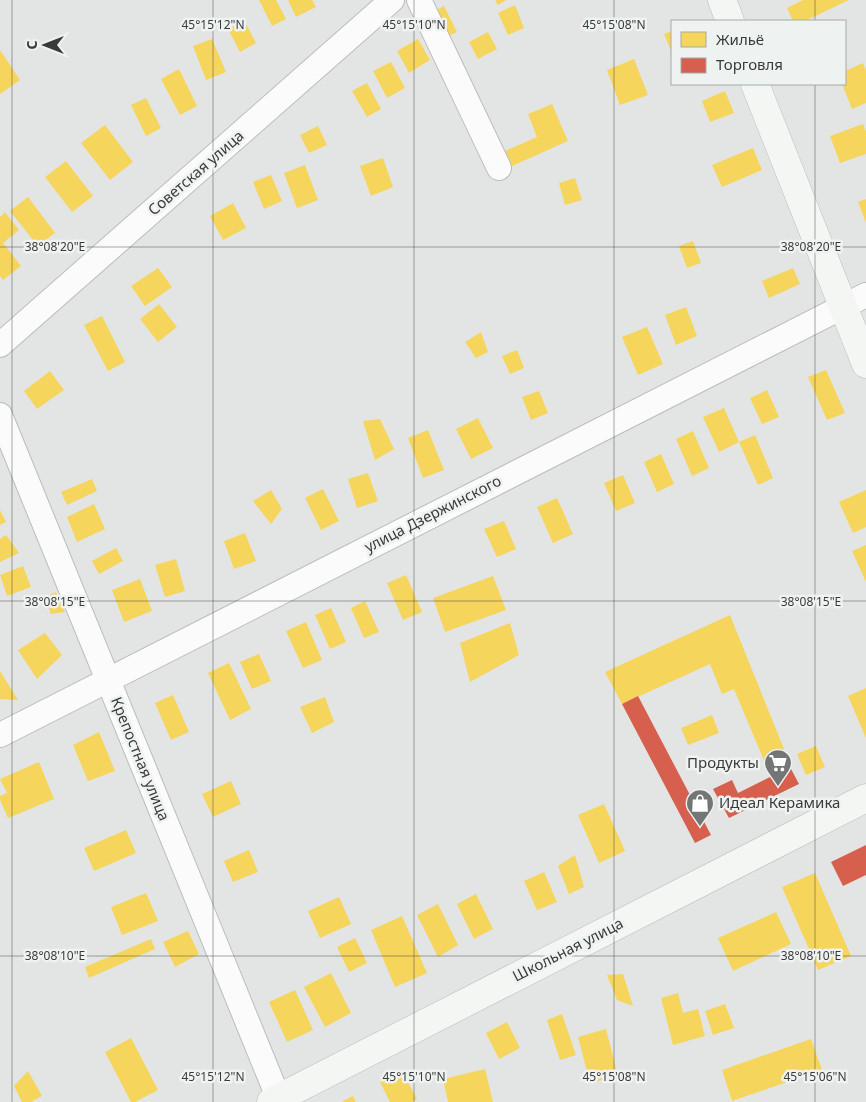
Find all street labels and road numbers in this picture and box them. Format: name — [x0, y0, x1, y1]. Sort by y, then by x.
street label: Советская улица — [143, 125, 247, 219]
street label: улица Дзержинского — [361, 470, 504, 556]
street label: Крепостная улица — [107, 694, 175, 823]
street label: Школьная улица — [509, 913, 626, 986]

